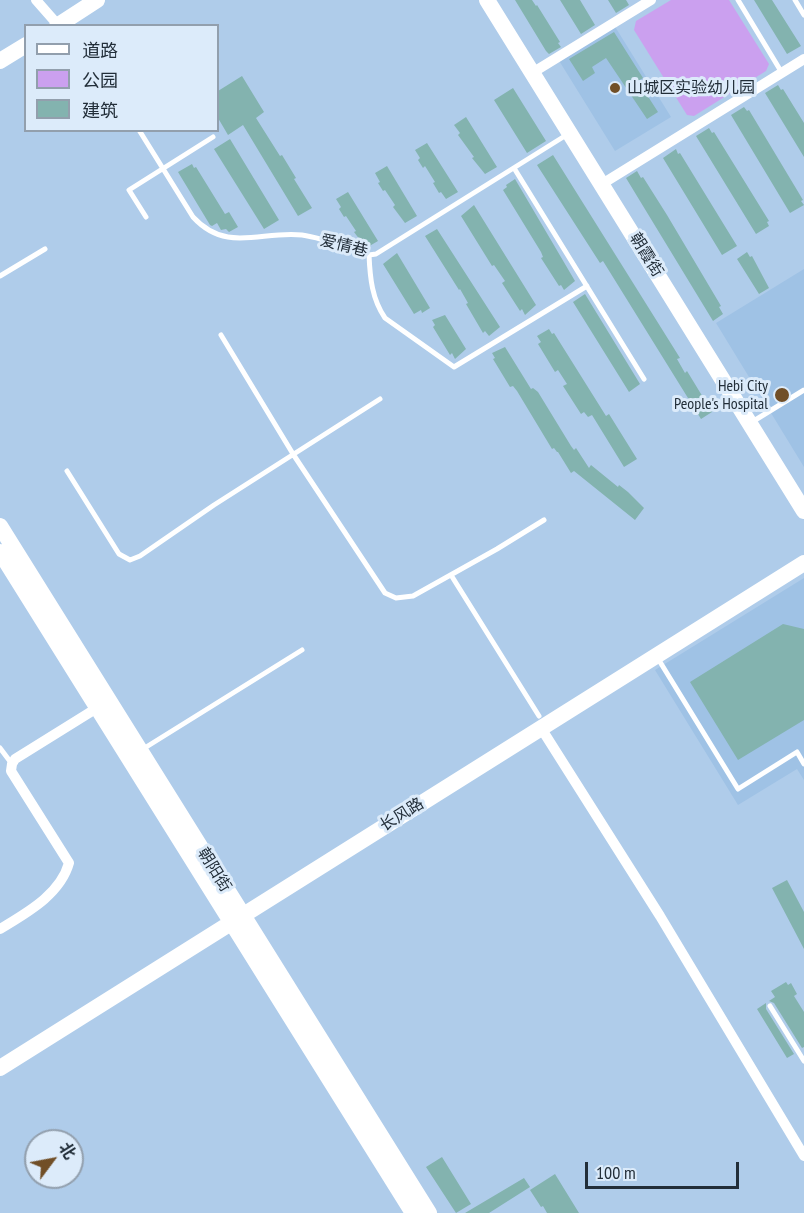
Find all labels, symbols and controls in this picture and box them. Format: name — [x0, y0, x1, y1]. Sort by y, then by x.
legend — [24, 24, 219, 132]
text: 道路 — [82, 39, 118, 62]
text: 公园 — [82, 69, 118, 92]
place label: 山城区实验幼儿园 — [627, 78, 755, 98]
marker: 山城区实验幼儿园 — [608, 81, 622, 95]
text: 建筑 — [82, 99, 118, 122]
street label: 朝霞街 — [625, 230, 667, 280]
street label: 爱情巷 — [318, 231, 370, 261]
place label: Hebi City People's Hospital — [674, 376, 768, 414]
marker: Hebi City People's Hospital — [773, 386, 791, 404]
street label: 长风路 — [377, 794, 427, 836]
street label: 朝阳街 — [193, 845, 235, 895]
north arrow — [24, 1129, 84, 1189]
text: 北 — [55, 1138, 80, 1163]
scale bar — [588, 1150, 742, 1188]
text: 100 m — [596, 1161, 636, 1184]

